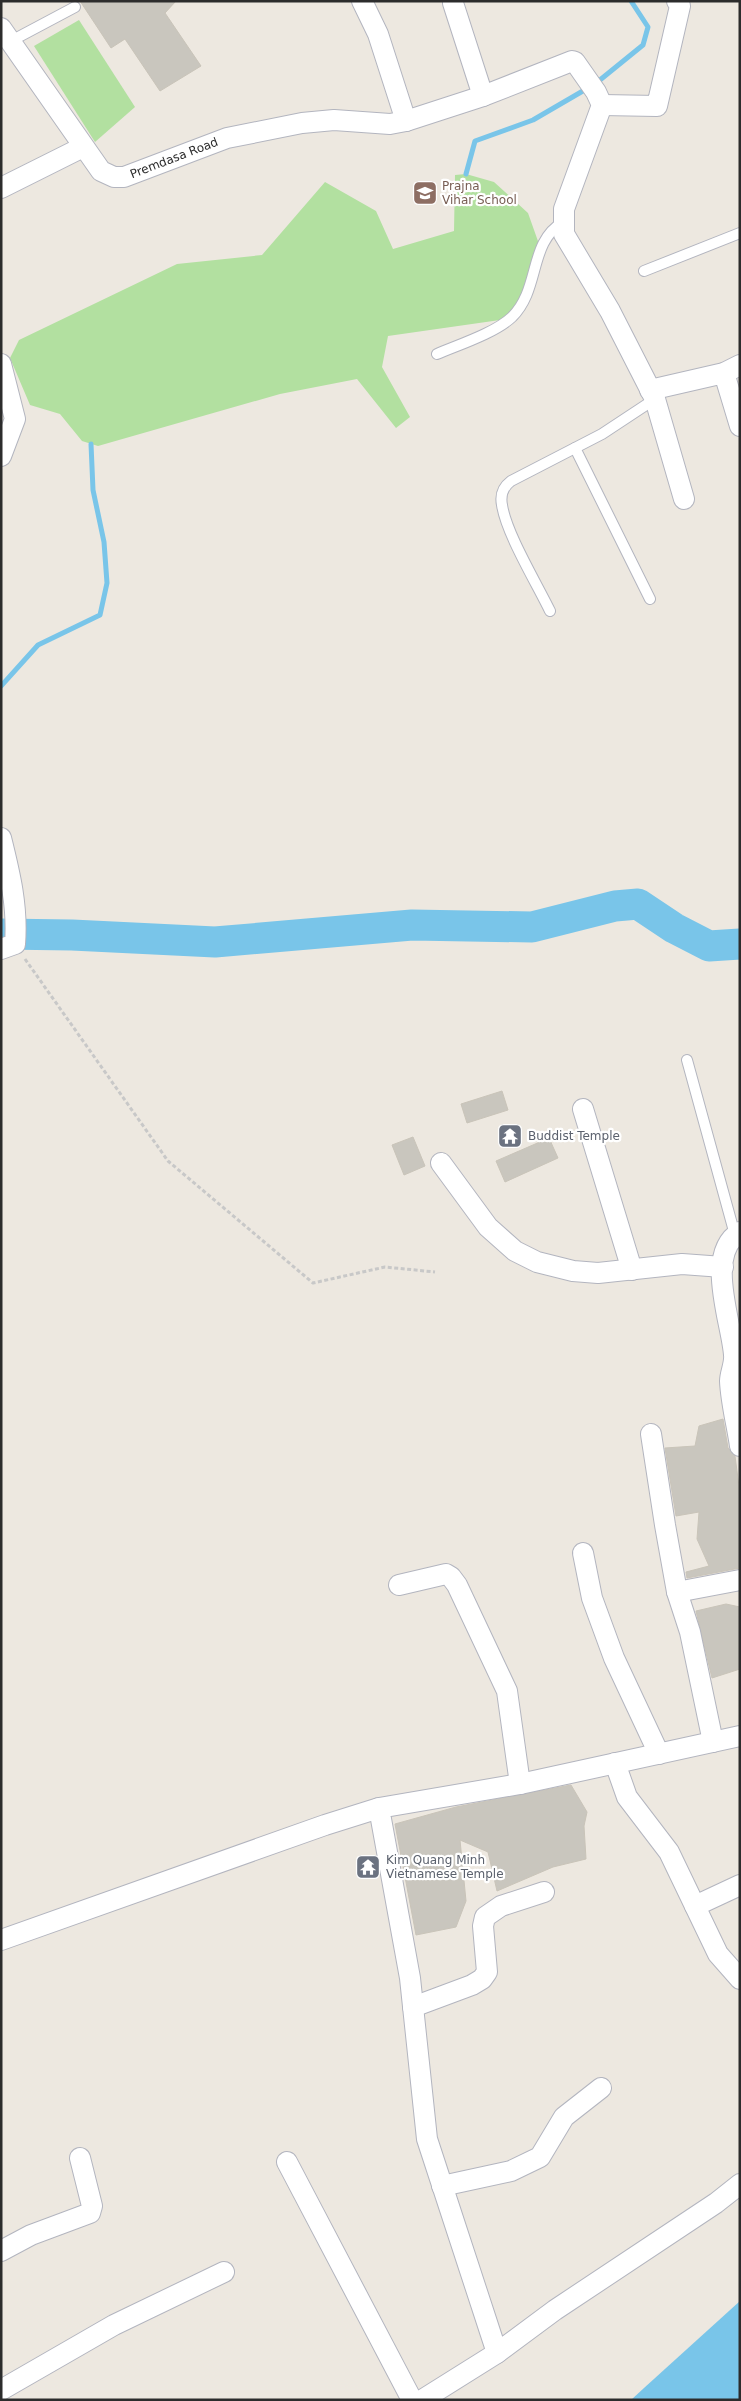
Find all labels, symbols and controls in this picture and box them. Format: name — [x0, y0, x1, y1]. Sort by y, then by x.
street label: Premdasa Road — [128, 135, 220, 181]
place label: Prajna Vihar School — [442, 179, 517, 207]
school or university icon: Prajna Vihar School — [412, 180, 438, 206]
temple icon: Buddist Temple — [497, 1123, 523, 1149]
place label: Buddist Temple — [528, 1129, 620, 1143]
place label: Kim Quang Minh Vietnamese Temple — [386, 1853, 504, 1881]
temple icon: Kim Quang Minh Vietnamese Temple — [355, 1854, 381, 1880]

